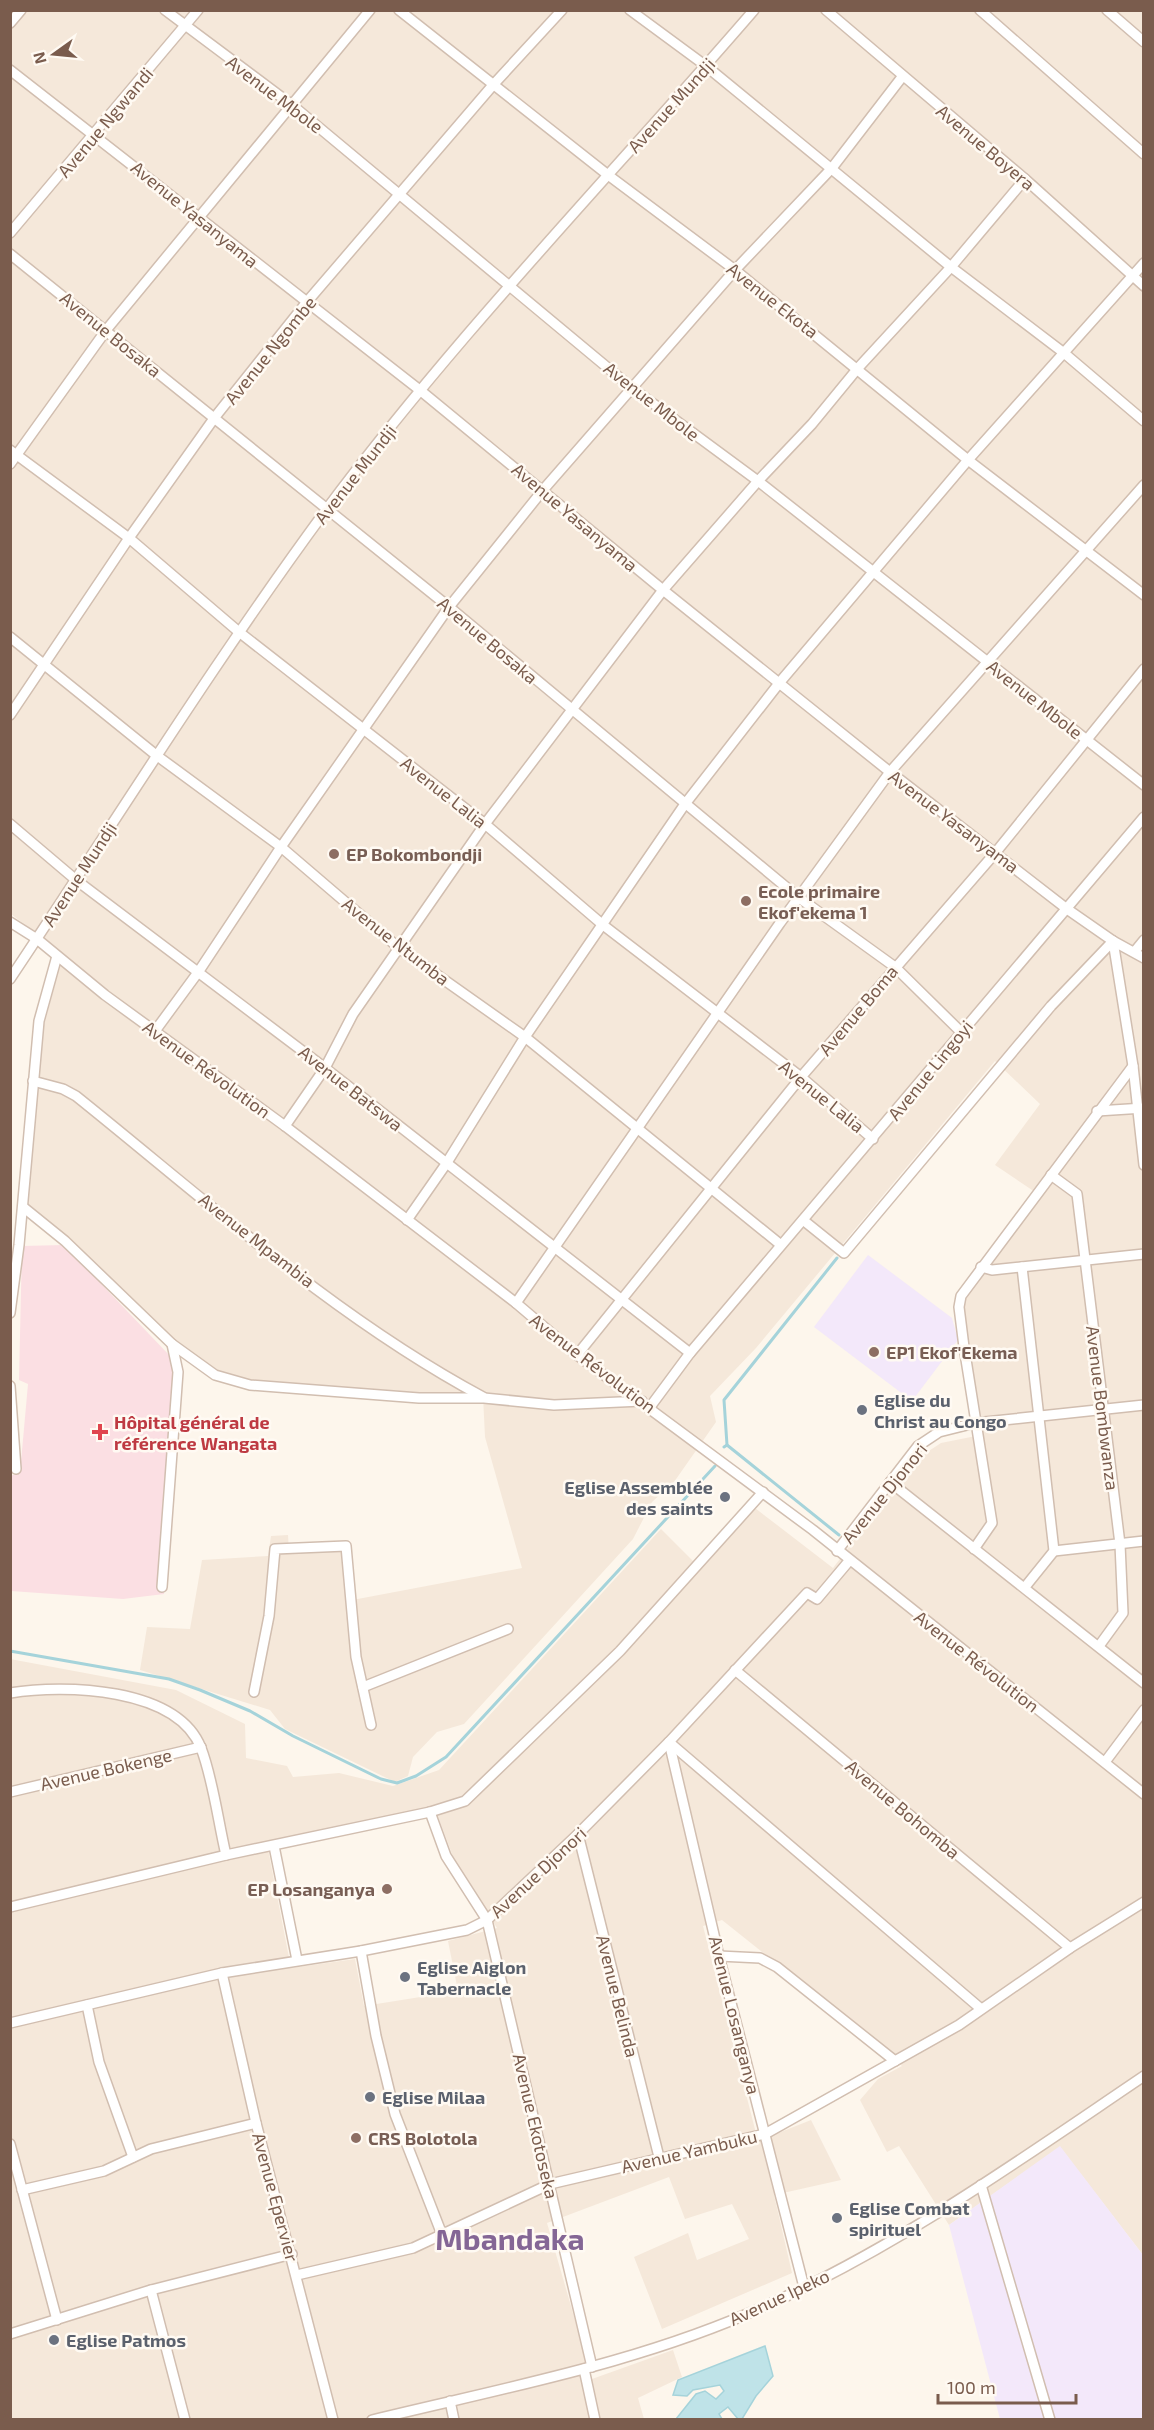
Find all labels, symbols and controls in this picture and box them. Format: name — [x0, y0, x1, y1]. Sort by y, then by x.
north arrow — [24, 24, 84, 84]
text: N — [28, 50, 50, 66]
street label: Avenue Mbole — [222, 50, 328, 138]
street label: Avenue Mundji — [623, 53, 719, 157]
street label: Avenue Ngwandi — [53, 62, 157, 182]
street label: Avenue Boyera — [932, 99, 1040, 195]
street label: Avenue Yasanyama — [127, 156, 263, 272]
street label: Avenue Ekota — [723, 257, 823, 343]
street label: Avenue Bosaka — [56, 286, 166, 382]
street label: Avenue Ngombe — [220, 291, 320, 409]
street label: Avenue Mbole — [600, 357, 704, 445]
street label: Avenue Mundji — [309, 420, 401, 528]
street label: Avenue Yasanyama — [508, 458, 642, 576]
street label: Avenue Bosaka — [434, 592, 542, 688]
street label: Avenue Mbole — [983, 655, 1087, 743]
street label: Avenue Lalia — [397, 752, 491, 832]
street label: Avenue Yasanyama — [885, 765, 1023, 877]
street label: Avenue Mundji — [37, 818, 121, 930]
place label: EP Bokombondji — [346, 843, 482, 865]
marker: EP Bokombondji — [327, 847, 341, 861]
place label: Ecole primaire Ekof'ekema 1 — [758, 880, 880, 923]
street label: Avenue Ntumba — [338, 892, 454, 990]
marker: Ecole primaire Ekof'ekema 1 — [739, 894, 753, 908]
street label: Avenue Boma — [814, 960, 902, 1060]
street label: Avenue Révolution — [139, 1015, 275, 1123]
street label: Avenue Lingoyi — [883, 1015, 977, 1125]
street label: Avenue Batswa — [295, 1041, 407, 1135]
street label: Avenue Lalia — [775, 1055, 869, 1137]
street label: Avenue Mpambia — [195, 1188, 319, 1292]
street label: Avenue Révolution — [526, 1308, 660, 1418]
street label: Avenue Bombwanza — [1082, 1324, 1124, 1492]
place label: EP1 Ekof'Ekema — [886, 1341, 1018, 1363]
marker: EP1 Ekof'Ekema — [867, 1345, 881, 1359]
place label: Eglise du Christ au Congo — [874, 1389, 1007, 1432]
marker: Eglise du Christ au Congo — [855, 1403, 869, 1417]
place label: Hôpital général de référence Wangata — [114, 1411, 277, 1454]
marker: Hôpital général de référence Wangata — [91, 1423, 109, 1441]
street label: Avenue Djonori — [837, 1438, 931, 1548]
place label: Eglise Assemblée des saints — [564, 1476, 713, 1519]
marker: Eglise Assemblée des saints — [718, 1490, 732, 1504]
street label: Avenue Révolution — [910, 1605, 1044, 1717]
street label: Avenue Bokenge — [38, 1743, 174, 1795]
street label: Avenue Bohomba — [841, 1755, 965, 1863]
street label: Avenue Djonori — [485, 1822, 591, 1922]
place label: EP Losanganya — [247, 1878, 375, 1900]
marker: EP Losanganya — [380, 1882, 394, 1896]
street label: Avenue Belinda — [592, 1932, 644, 2060]
street label: Avenue Losanganya — [705, 1933, 765, 2097]
place label: Eglise Aiglon Tabernacle — [417, 1956, 526, 1999]
marker: Eglise Aiglon Tabernacle — [398, 1970, 412, 1984]
street label: Avenue Ekotoseka — [509, 2051, 563, 2201]
place label: Eglise Milaa — [382, 2086, 485, 2108]
marker: Eglise Milaa — [363, 2090, 377, 2104]
street label: Avenue Yambuku — [619, 2125, 759, 2177]
place label: CRS Bolotola — [368, 2127, 477, 2149]
street label: Avenue Epervier — [248, 2130, 304, 2264]
marker: CRS Bolotola — [349, 2131, 363, 2145]
place label: Eglise Combat spirituel — [849, 2197, 970, 2240]
marker: Eglise Combat spirituel — [830, 2211, 844, 2225]
district label: Mbandaka — [435, 2220, 585, 2256]
street label: Avenue Ipeko — [725, 2264, 833, 2330]
place label: Eglise Patmos — [66, 2329, 186, 2351]
marker: Eglise Patmos — [47, 2333, 61, 2347]
scale bar — [938, 2367, 1076, 2405]
text: 100 m — [947, 2376, 996, 2398]

